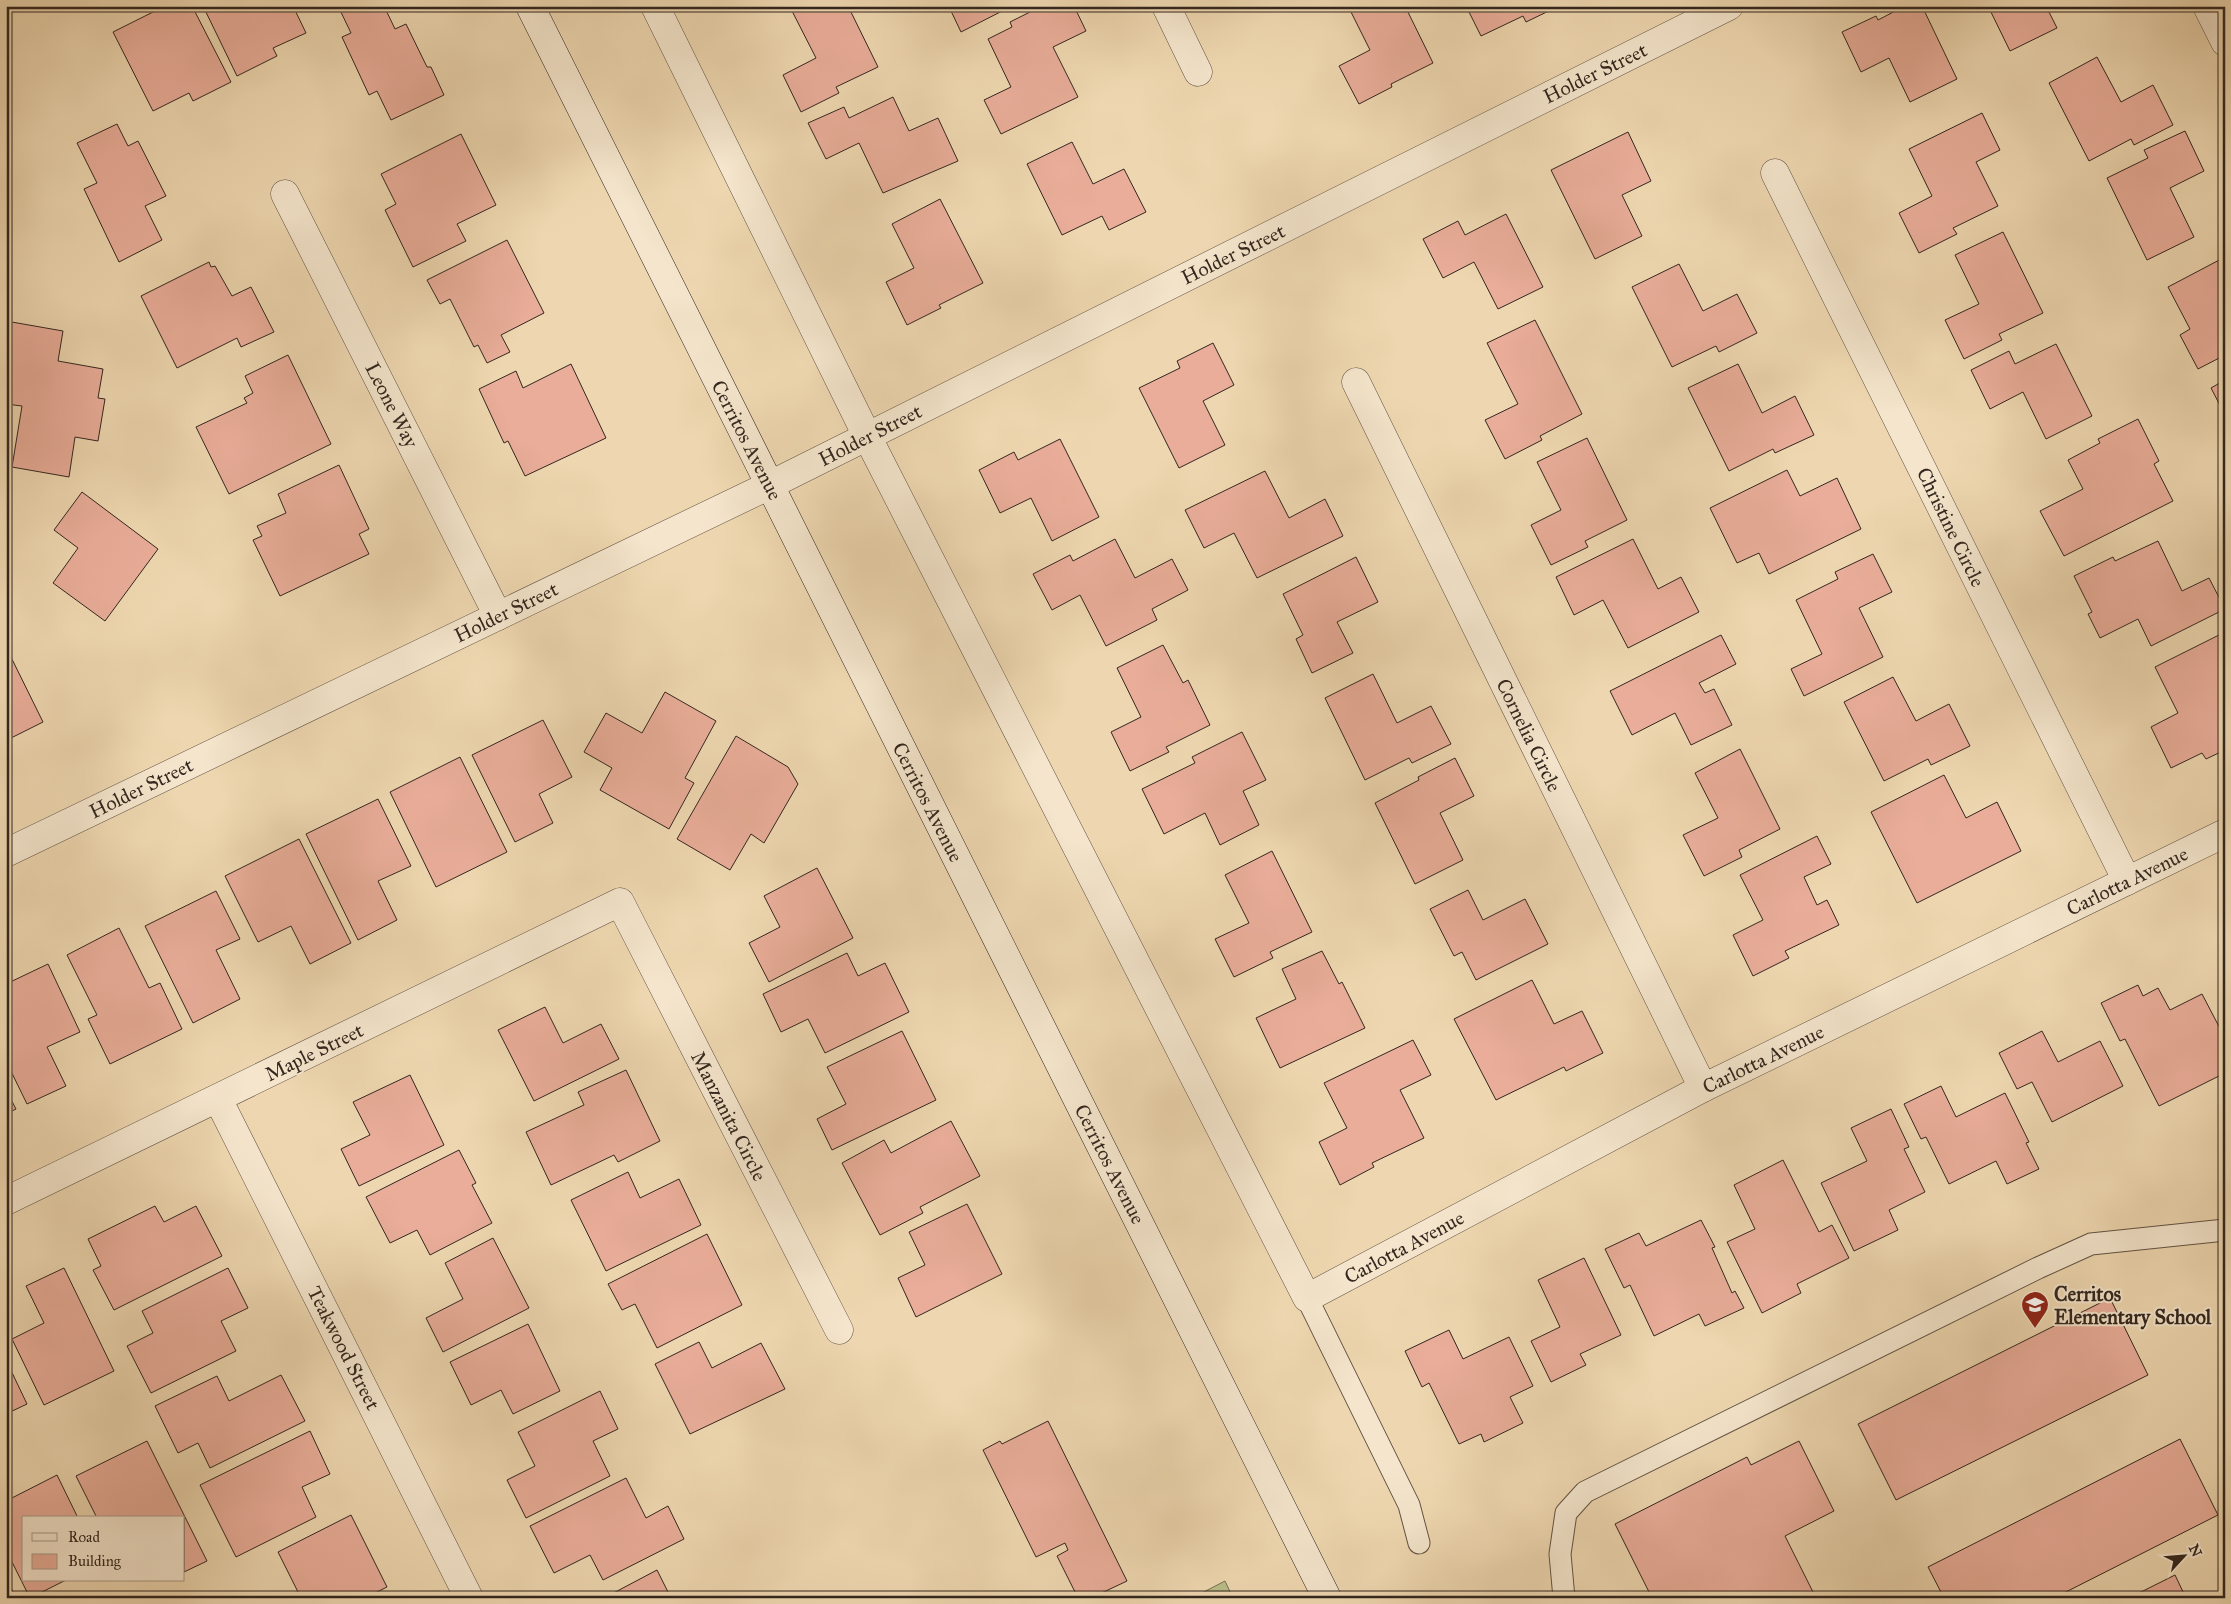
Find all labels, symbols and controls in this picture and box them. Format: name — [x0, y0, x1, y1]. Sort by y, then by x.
street label: Holder Street — [1539, 38, 1651, 108]
street label: Holder Street — [1177, 219, 1289, 289]
street label: Leone Way — [360, 358, 424, 452]
street label: Cerritos Avenue — [706, 376, 788, 504]
street label: Holder Street — [814, 399, 926, 471]
street label: Christine Circle — [1912, 463, 1990, 591]
street label: Holder Street — [450, 577, 562, 647]
street label: Cornelia Circle — [1491, 675, 1567, 795]
street label: Cerritos Avenue — [887, 738, 969, 866]
street label: Holder Street — [85, 753, 197, 823]
street label: Carlotta Avenue — [2062, 841, 2192, 921]
street label: Maple Street — [261, 1018, 367, 1086]
street label: Carlotta Avenue — [1698, 1019, 1828, 1099]
street label: Manzanita Circle — [686, 1047, 772, 1185]
street label: Cerritos Avenue — [1069, 1100, 1151, 1228]
street label: Carlotta Avenue — [1340, 1205, 1468, 1289]
street label: Teakwood Street — [303, 1282, 385, 1414]
place label: Cerritos Elementary School — [2054, 1282, 2212, 1330]
school or university icon: Cerritos Elementary School — [2020, 1290, 2050, 1329]
legend — [22, 1516, 185, 1582]
text: Road — [68, 1528, 100, 1546]
north arrow — [2158, 1532, 2208, 1582]
text: N — [2185, 1541, 2206, 1560]
text: Building — [68, 1552, 122, 1570]

